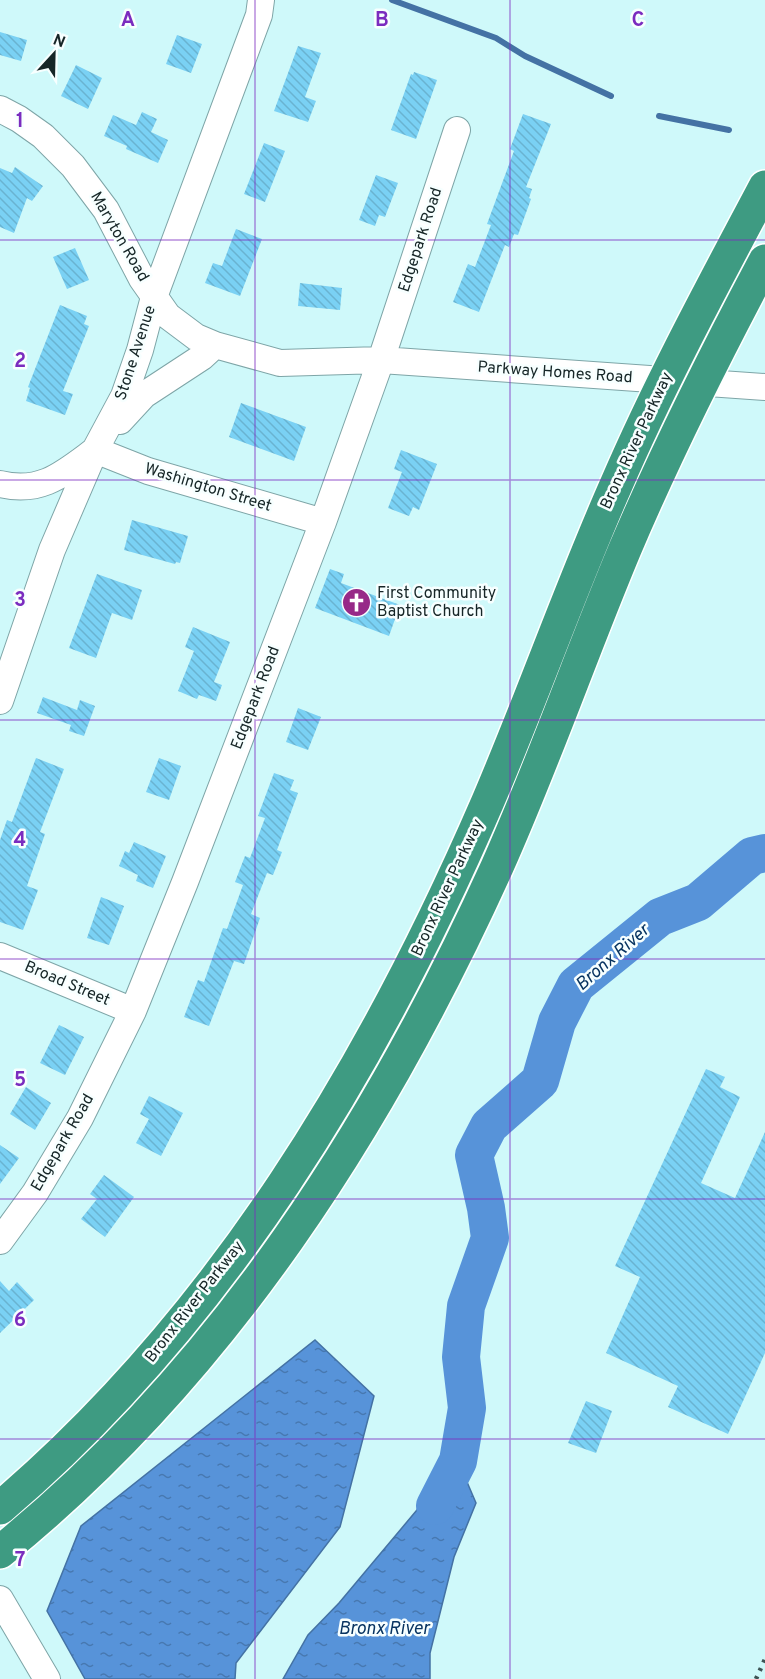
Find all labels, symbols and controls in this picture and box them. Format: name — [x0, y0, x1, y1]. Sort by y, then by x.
text: A — [121, 8, 135, 34]
text: B — [375, 8, 389, 34]
text: C — [632, 8, 644, 34]
north arrow — [24, 24, 84, 84]
text: N — [50, 31, 68, 53]
text: 1 — [16, 109, 24, 135]
street label: Edgepark Road — [395, 185, 447, 295]
street label: Maryton Road — [85, 188, 153, 286]
street label: Stone Avenue — [111, 303, 161, 403]
text: 2 — [14, 349, 26, 375]
street label: Parkway Homes Road — [477, 358, 633, 388]
street label: Bronx River Parkway — [596, 369, 678, 513]
street label: Washington Street — [142, 459, 274, 517]
place label: First Community Baptist Church — [377, 584, 496, 622]
church icon: First Community Baptist Church — [340, 587, 372, 619]
text: 3 — [14, 588, 26, 614]
street label: Edgepark Road — [227, 644, 285, 752]
street label: Bronx River Parkway — [407, 816, 489, 960]
text: 4 — [14, 828, 26, 854]
water label: Bronx River — [571, 918, 656, 996]
street label: Broad Street — [21, 957, 113, 1011]
text: 5 — [14, 1068, 26, 1094]
street label: Edgepark Road — [27, 1091, 99, 1195]
street label: Bronx River Parkway — [141, 1237, 249, 1367]
text: 6 — [14, 1308, 26, 1334]
text: 7 — [15, 1548, 25, 1574]
water label: Bronx River — [339, 1618, 432, 1641]

